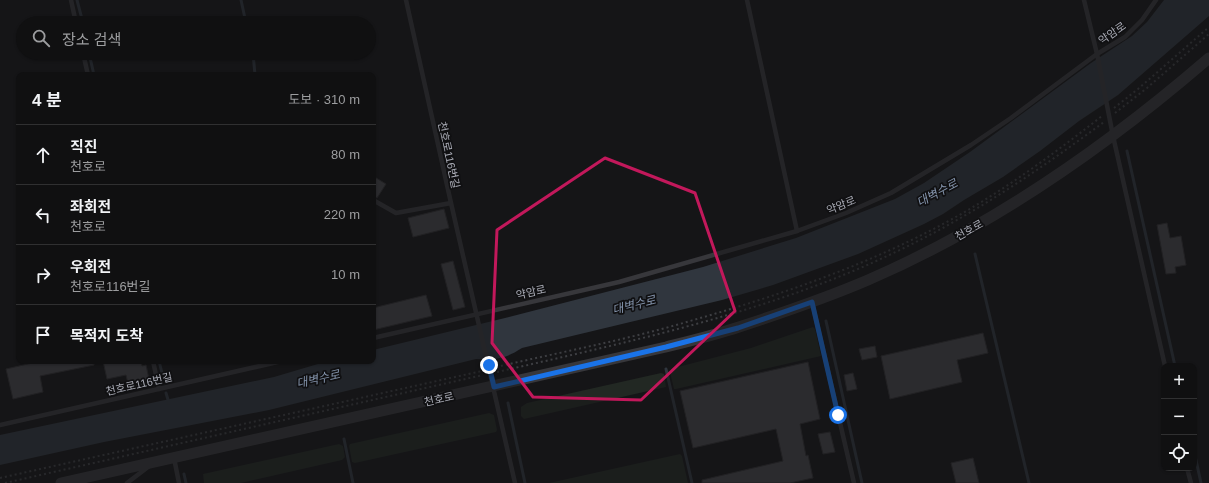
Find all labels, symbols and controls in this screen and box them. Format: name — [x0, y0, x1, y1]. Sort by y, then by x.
search box — [16, 16, 376, 60]
street label: 약암로 — [1096, 19, 1128, 47]
icon: search — [30, 27, 52, 49]
text: 장소 검색 — [62, 31, 121, 48]
text: 4 분 — [32, 91, 62, 110]
text: 도보 · 310 m — [288, 92, 360, 107]
street label: 천호로116번길 — [436, 120, 462, 190]
text: 직진 — [70, 138, 98, 155]
icon: ahead — [32, 144, 54, 166]
text: 80 m — [331, 147, 360, 162]
text: 천호로 — [70, 159, 106, 174]
water label: 대벽수로 — [914, 176, 961, 210]
street label: 약암로 — [825, 194, 857, 216]
text: 좌회전 — [70, 198, 111, 215]
icon: left — [32, 204, 54, 226]
text: 220 m — [324, 207, 360, 222]
street label: 천호로 — [953, 217, 985, 243]
text: 천호로 — [70, 219, 106, 234]
text: 우회전 — [70, 258, 111, 275]
icon: right — [32, 264, 54, 286]
text: 10 m — [331, 267, 360, 282]
text: 천호로116번길 — [70, 279, 151, 294]
street label: 약암로 — [515, 283, 547, 301]
water label: 대벽수로 — [611, 293, 658, 317]
icon: arrive — [32, 324, 54, 346]
text: 목적지 도착 — [70, 327, 143, 344]
route end — [480, 356, 498, 374]
map controls — [1161, 363, 1197, 471]
button: + — [1161, 363, 1197, 399]
water label: 대벽수로 — [295, 367, 342, 391]
street label: 천호로116번길 — [104, 370, 174, 398]
street label: 천호로 — [423, 390, 455, 408]
button: − — [1161, 399, 1197, 435]
route start — [829, 406, 847, 424]
button: locate — [1161, 435, 1197, 471]

